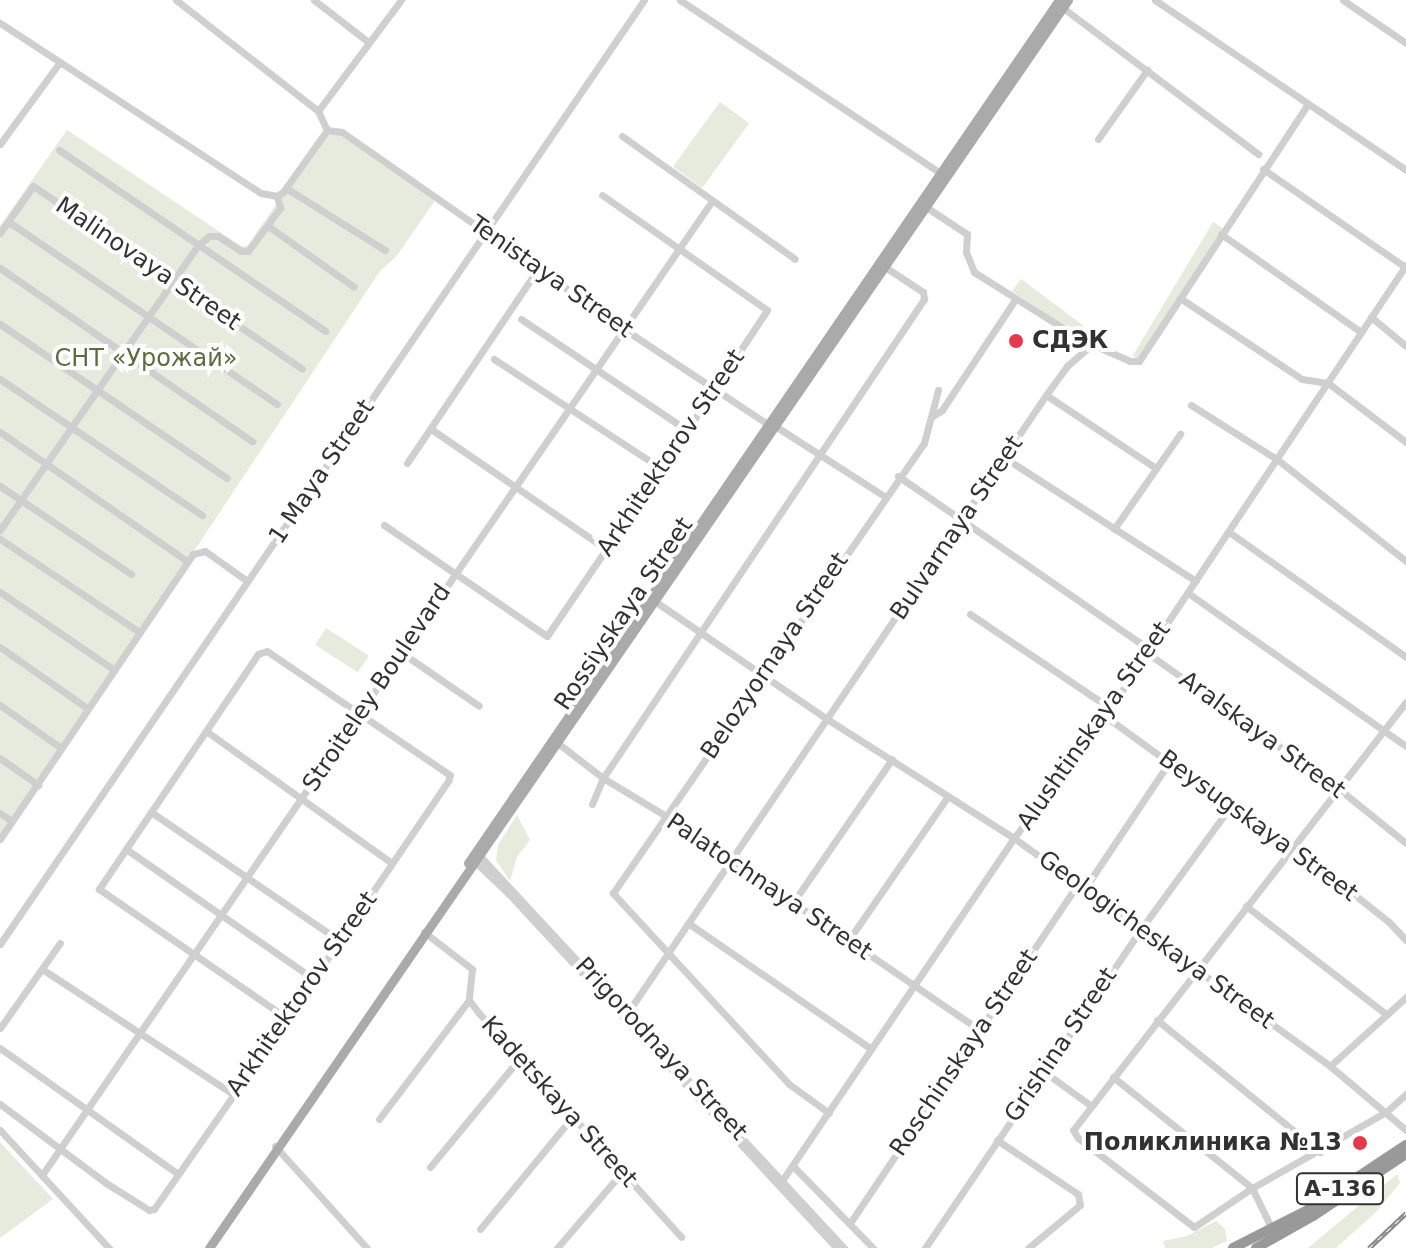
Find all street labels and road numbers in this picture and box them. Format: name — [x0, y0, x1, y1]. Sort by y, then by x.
street label: Malinovaya Street — [50, 191, 246, 337]
street label: Tenistaya Street — [464, 210, 638, 344]
street label: Arkhitektorov Street — [591, 344, 751, 562]
street label: 1 Maya Street — [263, 394, 381, 550]
street label: Bulvarnaya Street — [885, 430, 1029, 626]
street label: Rossiyskaya Street — [549, 512, 699, 716]
street label: Belozyornaya Street — [695, 547, 855, 765]
street label: Stroiteley Boulevard — [297, 579, 457, 797]
street label: Alushtinskaya Street — [1011, 616, 1177, 836]
street label: Aralskaya Street — [1174, 665, 1350, 805]
street label: Beysugskaya Street — [1153, 744, 1363, 908]
street label: Palatochnaya Street — [661, 808, 877, 966]
street label: Geologicheskaya Street — [1032, 845, 1280, 1035]
street label: Arkhitektorov Street — [221, 886, 383, 1102]
street label: Roschinskaya Street — [884, 944, 1044, 1162]
street label: Prigorodnaya Street — [569, 952, 753, 1146]
street label: Grishina Street — [999, 962, 1123, 1128]
street label: Kadetskaya Street — [475, 1011, 643, 1193]
road number: А-136 — [1294, 1171, 1386, 1207]

